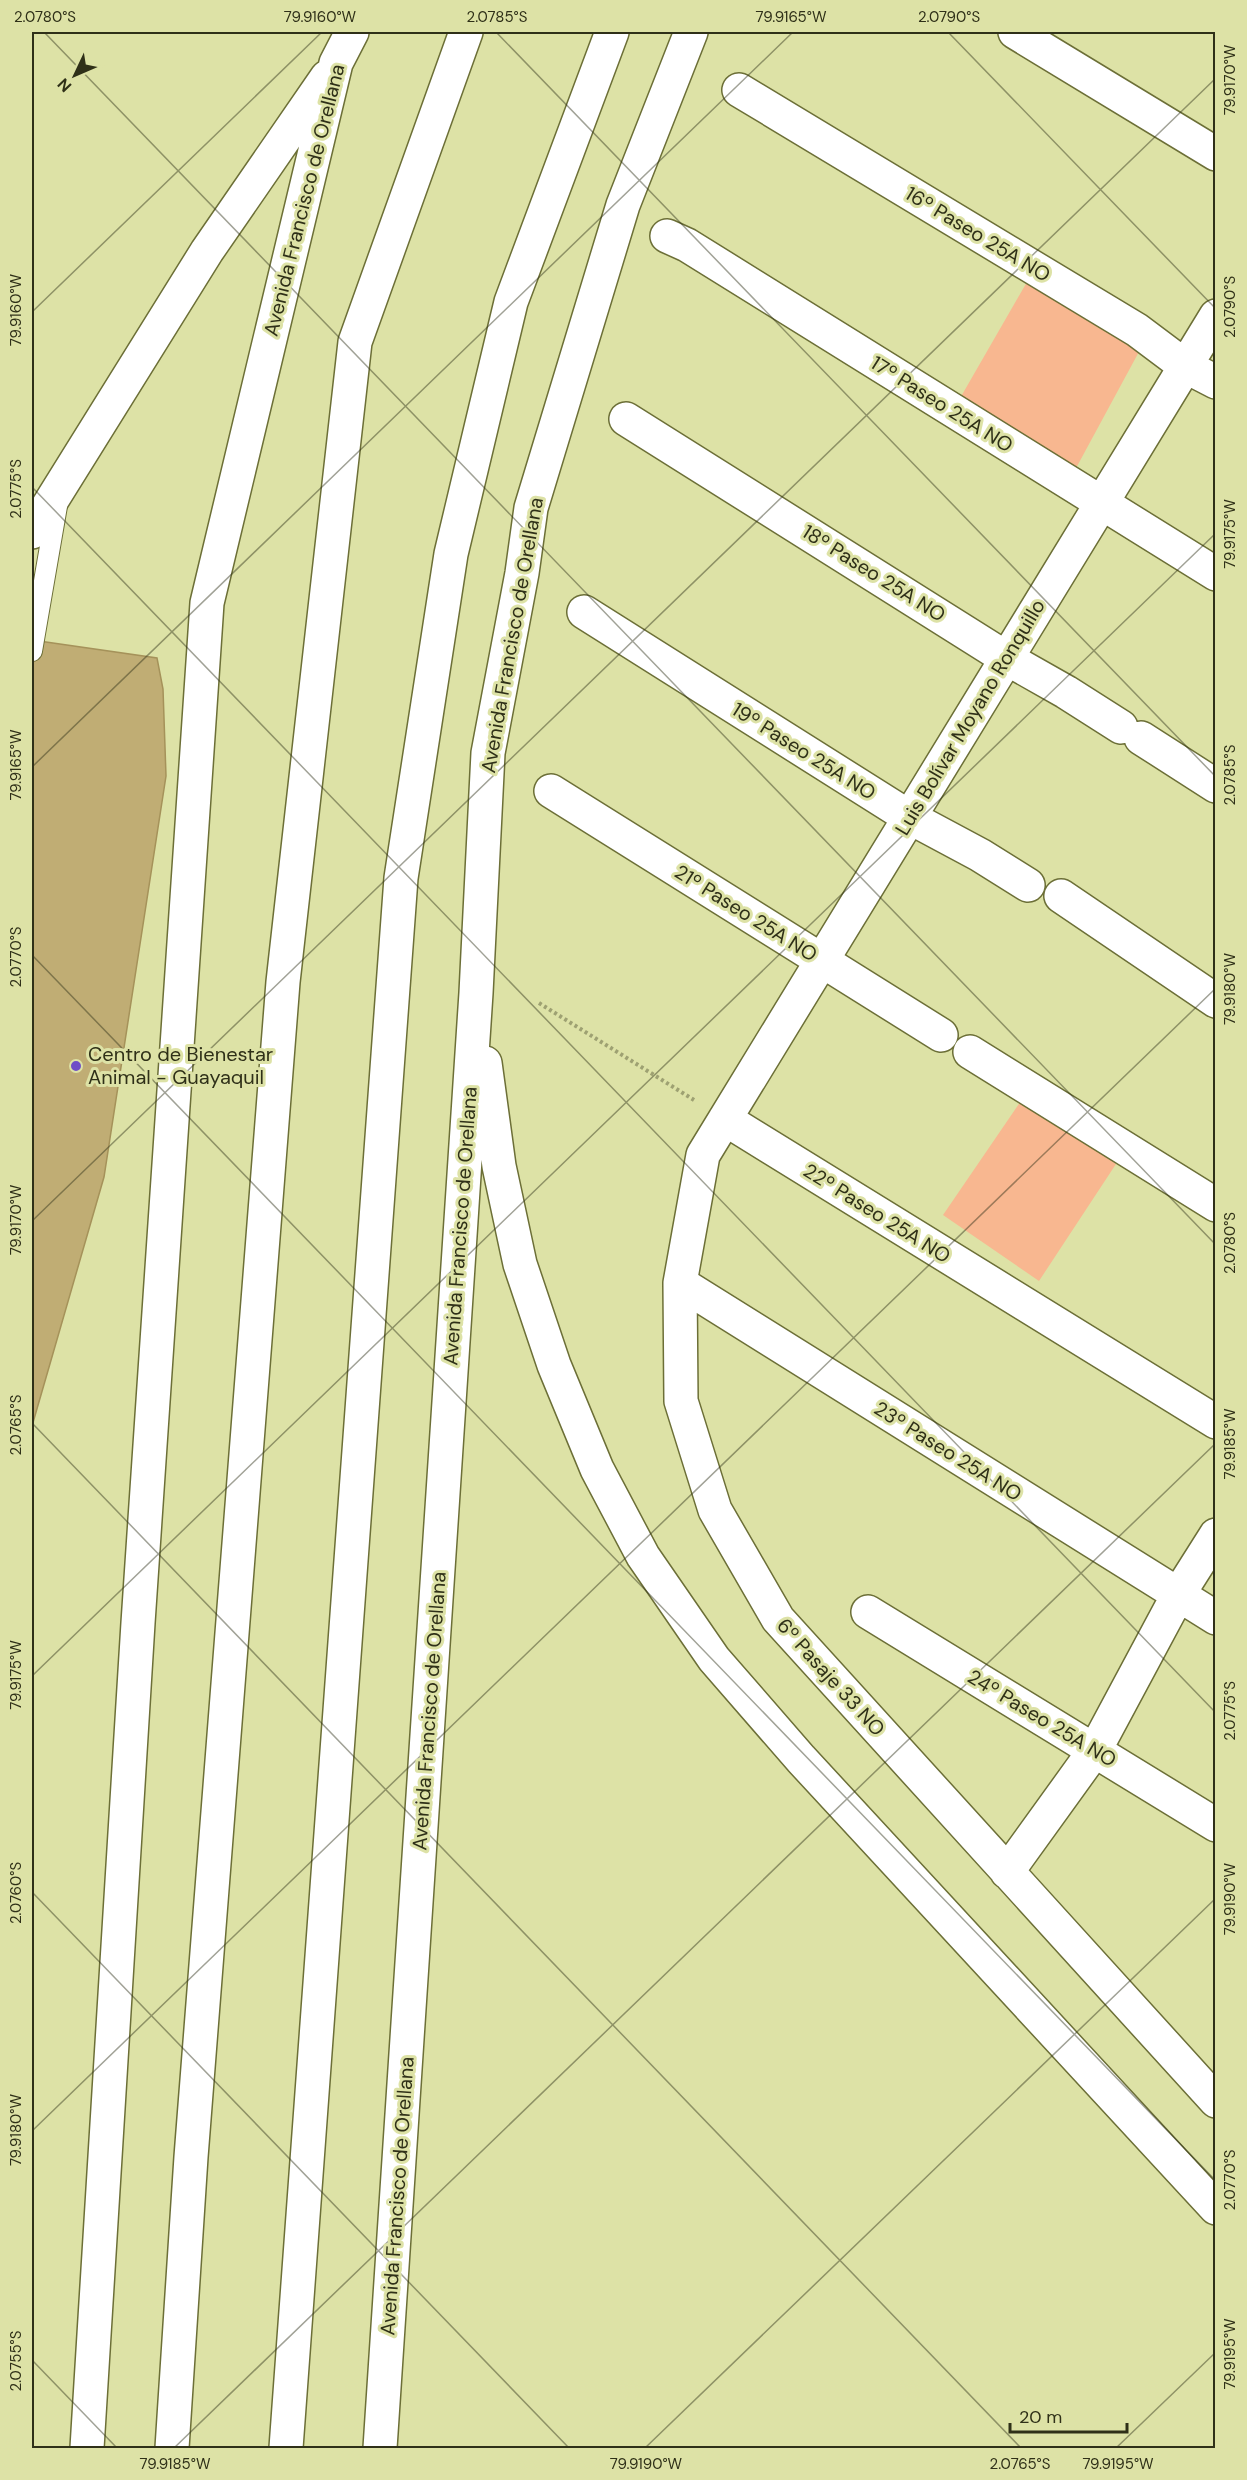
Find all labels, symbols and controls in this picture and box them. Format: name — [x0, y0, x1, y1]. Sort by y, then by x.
text: 2.0780°S — [14, 7, 76, 27]
text: 79.9160°W — [284, 7, 357, 27]
text: 2.0785°S — [467, 7, 528, 27]
text: 79.9165°W — [756, 7, 827, 27]
text: 2.0790°S — [918, 7, 980, 27]
text: 79.9170°W — [1220, 44, 1240, 115]
north arrow — [45, 45, 105, 105]
street label: Avenida Francisco de Orellana — [258, 61, 350, 339]
text: N — [53, 74, 76, 97]
street label: 16º Paseo 25A NO — [901, 180, 1055, 288]
text: 79.9160°W — [6, 273, 26, 346]
text: 2.0790°S — [1220, 276, 1240, 338]
street label: 17º Paseo 25A NO — [866, 350, 1018, 458]
text: 2.0775°S — [6, 459, 26, 519]
street label: Avenida Francisco de Orellana — [475, 495, 549, 775]
text: 79.9175°W — [1220, 499, 1240, 569]
street label: 18º Paseo 25A NO — [797, 518, 951, 628]
street label: Luis Bolívar Moyano Ronquillo — [889, 594, 1051, 840]
street label: 19º Paseo 25A NO — [727, 696, 881, 806]
text: 79.9165°W — [6, 729, 26, 800]
text: 2.0785°S — [1220, 744, 1240, 805]
street label: 21º Paseo 25A NO — [670, 859, 822, 967]
text: 2.0770°S — [6, 926, 26, 987]
text: 79.9180°W — [1220, 953, 1240, 1025]
place label: Centro de Bienestar Animal - Guayaquil — [88, 1041, 273, 1090]
marker: Centro de Bienestar Animal - Guayaquil — [69, 1059, 83, 1073]
street label: Avenida Francisco de Orellana — [437, 1086, 483, 1366]
street label: 22º Paseo 25A NO — [798, 1157, 956, 1269]
text: 79.9170°W — [6, 1184, 26, 1255]
text: 2.0780°S — [1220, 1212, 1240, 1274]
text: 2.0765°S — [6, 1394, 26, 1455]
street label: 23º Paseo 25A NO — [869, 1395, 1027, 1507]
text: 79.9185°W — [1220, 1408, 1240, 1479]
street label: Avenida Francisco de Orellana — [406, 1571, 452, 1851]
street label: 6º Pasaje 33 NO — [771, 1613, 891, 1741]
text: 79.9175°W — [6, 1640, 26, 1710]
street label: 24º Paseo 25A NO — [963, 1663, 1121, 1773]
text: 2.0775°S — [1220, 1681, 1240, 1741]
text: 2.0760°S — [6, 1862, 26, 1924]
text: 79.9190°W — [1220, 1862, 1240, 1935]
street label: Avenida Francisco de Orellana — [374, 2056, 420, 2336]
text: 79.9180°W — [6, 2094, 26, 2166]
text: 2.0770°S — [1220, 2149, 1240, 2210]
text: 79.9195°W — [1220, 2318, 1240, 2390]
text: 2.0755°S — [6, 2330, 26, 2391]
scale bar — [1010, 2396, 1127, 2434]
text: 20 m — [1019, 2405, 1062, 2429]
text: 79.9185°W — [140, 2454, 211, 2474]
text: 79.9190°W — [610, 2454, 683, 2474]
text: 2.0765°S — [990, 2454, 1051, 2474]
text: 79.9195°W — [1082, 2454, 1154, 2474]

